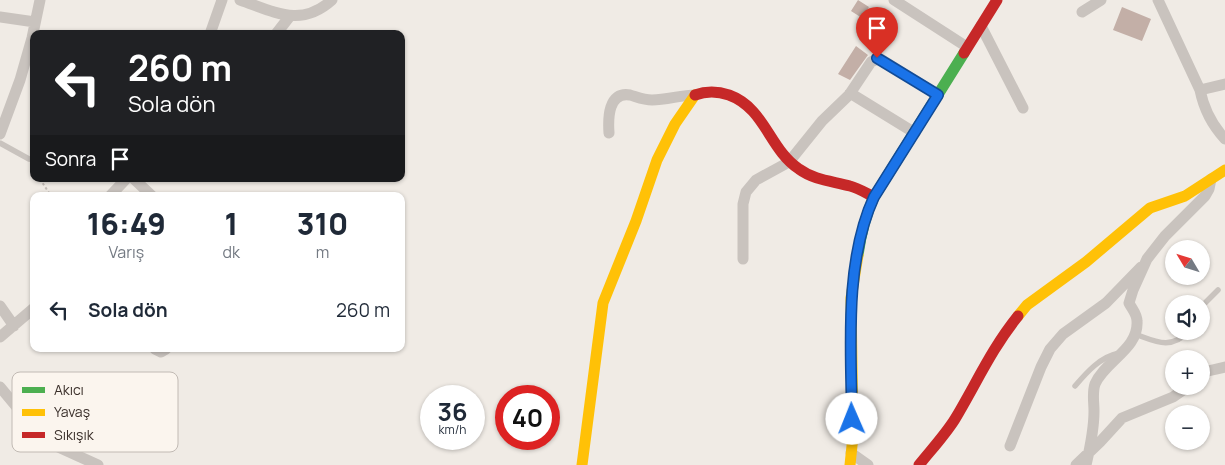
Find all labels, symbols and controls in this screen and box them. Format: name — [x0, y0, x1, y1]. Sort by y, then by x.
pin — [856, 7, 898, 58]
icon: arrive — [863, 14, 891, 42]
text: 260 m — [128, 44, 232, 92]
icon: left — [45, 50, 110, 115]
text: Sola dön — [128, 89, 215, 119]
icon: arrive — [106, 145, 134, 173]
text: Sonra — [45, 146, 96, 172]
text: 16:49 — [87, 203, 166, 244]
text: 1 — [224, 203, 238, 244]
text: 310 — [297, 203, 348, 244]
north arrow — [1165, 240, 1210, 285]
map controls — [1165, 240, 1210, 450]
text: Varış — [108, 241, 144, 263]
text: dk — [223, 241, 240, 263]
text: m — [316, 241, 329, 263]
button: sound — [1165, 295, 1210, 340]
icon: left — [45, 296, 73, 324]
text: Sola dön — [88, 297, 168, 323]
text: 260 m — [336, 297, 390, 323]
button: + — [1165, 350, 1210, 395]
legend — [12, 372, 178, 452]
text: Akıcı — [54, 380, 84, 399]
speed limit sign: 40 — [495, 385, 560, 450]
position arrow — [825, 392, 877, 444]
text: 36 — [437, 394, 468, 429]
text: Yavaş — [54, 402, 90, 421]
button: − — [1165, 405, 1210, 450]
text: km/h — [439, 421, 466, 438]
text: Sıkışık — [54, 425, 95, 444]

